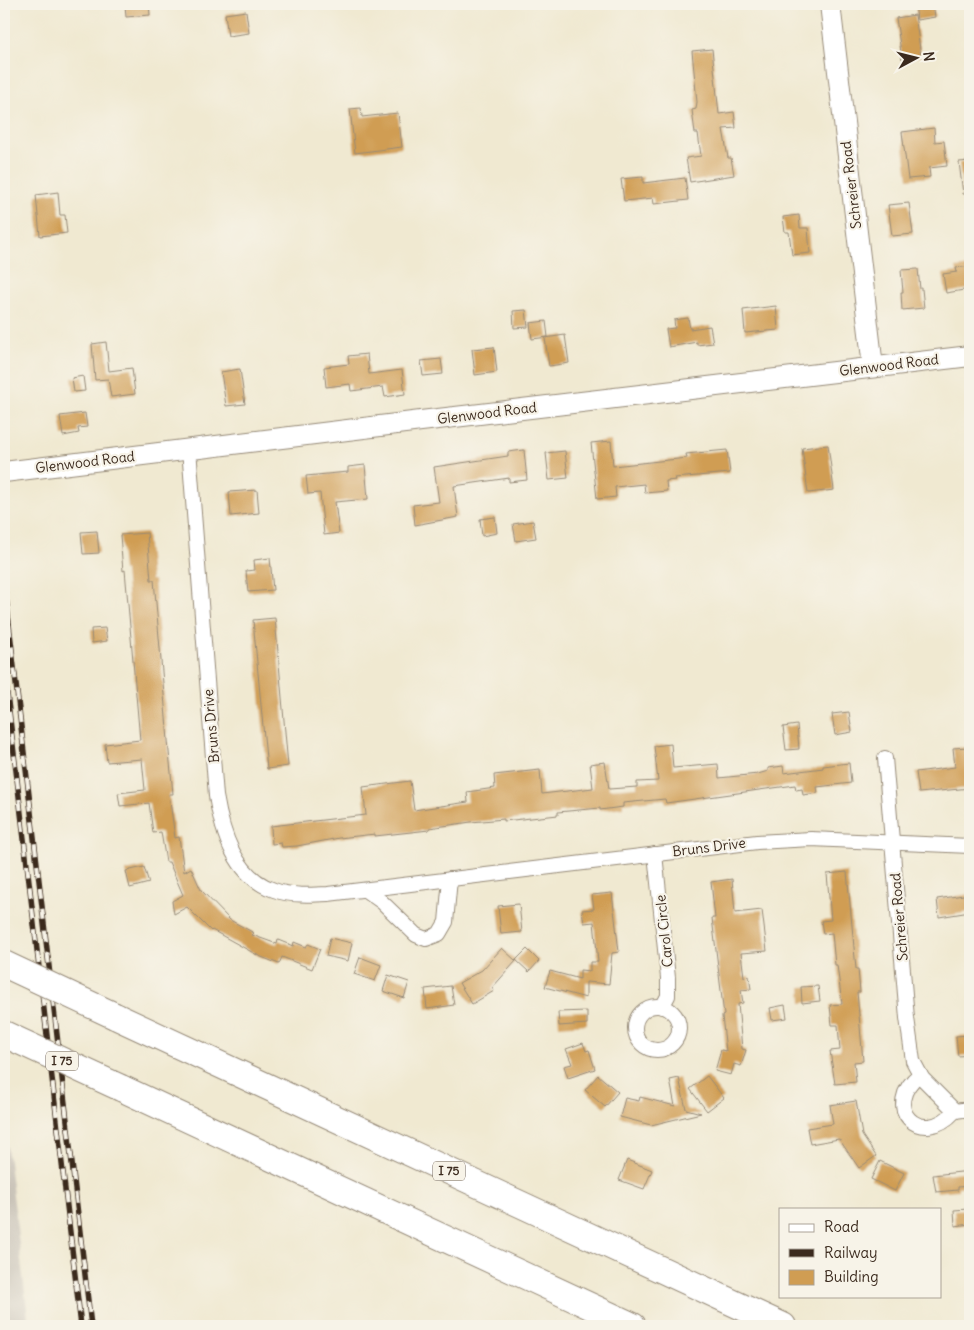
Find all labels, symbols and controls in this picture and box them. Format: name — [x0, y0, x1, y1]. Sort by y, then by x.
north arrow — [892, 32, 942, 82]
text: N — [919, 51, 938, 62]
street label: Schreier Road — [837, 140, 865, 230]
street label: Glenwood Road — [838, 350, 940, 380]
street label: Glenwood Road — [436, 398, 538, 428]
street label: Glenwood Road — [34, 447, 136, 477]
street label: Bruns Drive — [199, 688, 223, 764]
street label: Bruns Drive — [671, 834, 747, 860]
street label: Schreier Road — [886, 872, 912, 962]
street label: Carol Circle — [651, 894, 677, 968]
road number: I 75 — [46, 1052, 78, 1070]
road number: I 75 — [433, 1162, 465, 1180]
legend — [779, 1208, 942, 1298]
text: Road — [824, 1217, 859, 1236]
text: Railway — [824, 1243, 878, 1262]
text: Building — [824, 1267, 879, 1286]

